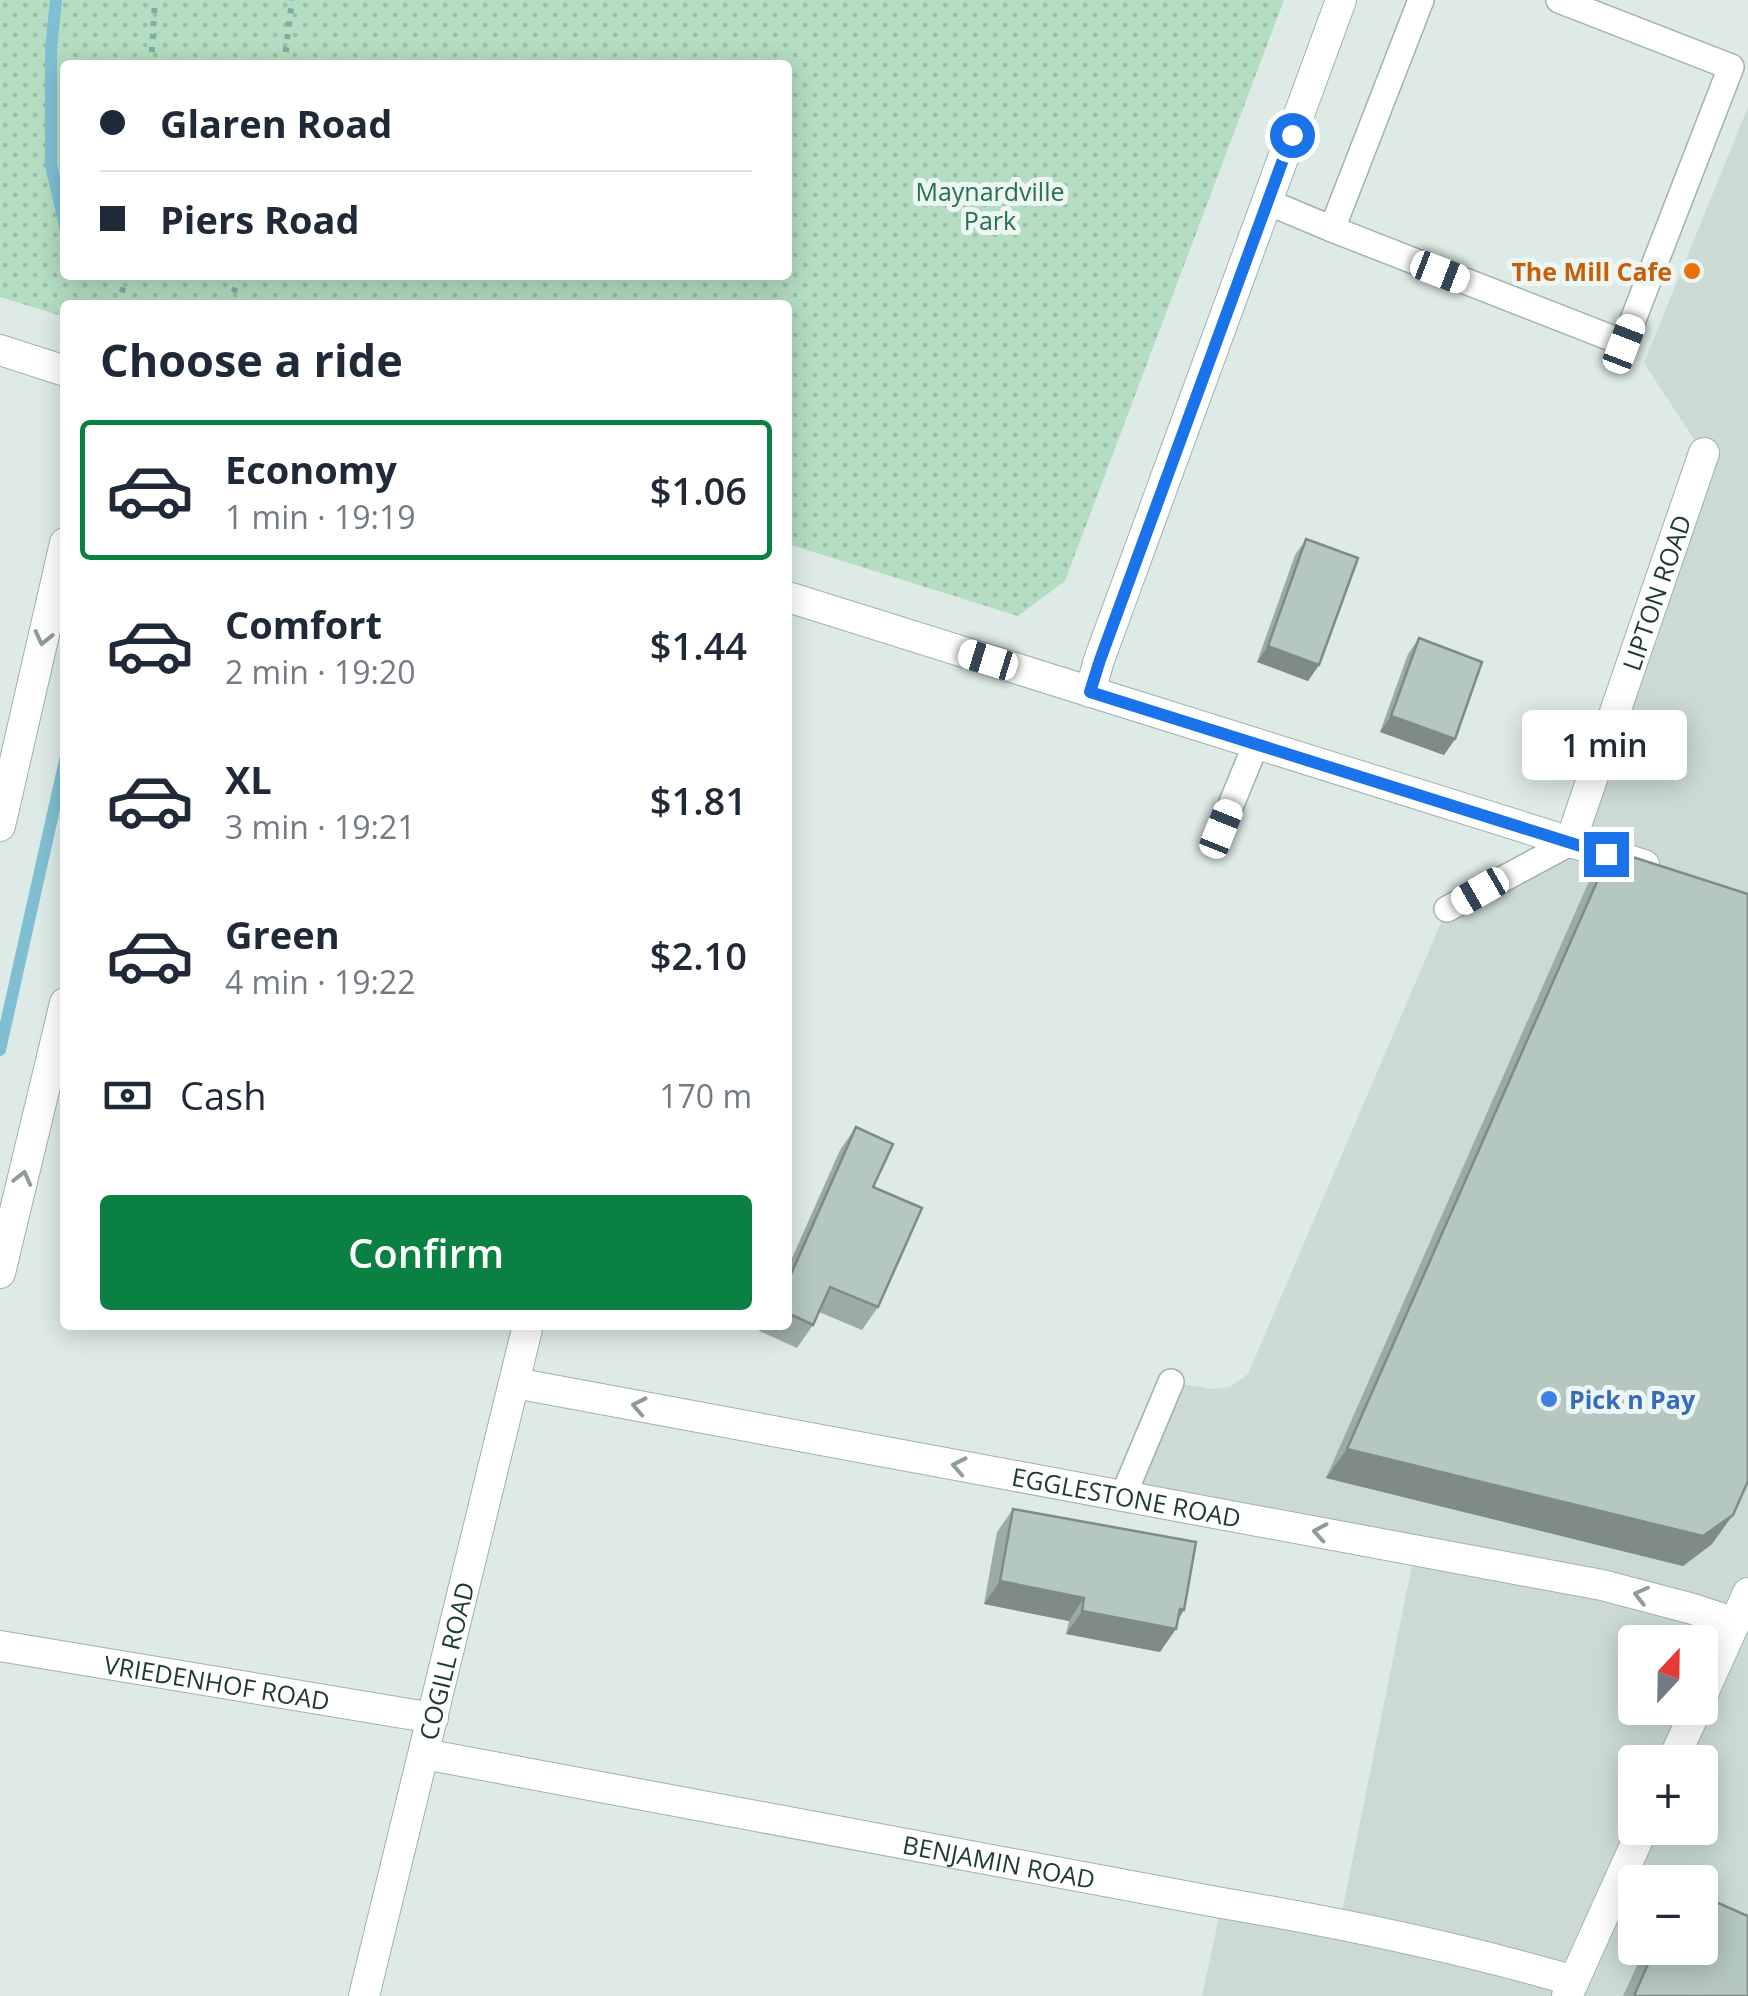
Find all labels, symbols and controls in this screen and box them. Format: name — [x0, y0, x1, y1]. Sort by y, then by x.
text: Glaren Road — [160, 97, 392, 149]
route start — [1270, 113, 1315, 158]
park label: Maynardville Park — [915, 174, 1065, 237]
text: Piers Road — [160, 193, 360, 245]
car — [1407, 247, 1473, 297]
place label: The Mill Cafe — [1511, 254, 1672, 288]
marker: The Mill Cafe — [1681, 260, 1703, 282]
car — [1599, 311, 1649, 377]
text: Choose a ride — [100, 329, 403, 390]
text: Economy — [225, 443, 397, 495]
icon: car — [105, 445, 195, 535]
text: $1.06 — [650, 464, 747, 516]
text: 1 min · 19:19 — [225, 495, 416, 538]
street label: LIPTON ROAD — [1614, 510, 1699, 675]
text: Comfort — [225, 598, 382, 650]
icon: car — [105, 600, 195, 690]
text: $1.44 — [650, 619, 747, 671]
one-way arrow — [34, 629, 55, 646]
car — [955, 637, 1021, 683]
text: 2 min · 19:20 — [225, 650, 416, 693]
callout: 1 min — [1524, 709, 1688, 779]
text: 1 min — [1561, 723, 1648, 766]
text: XL — [225, 753, 272, 805]
icon: car — [105, 755, 195, 845]
text: $1.81 — [650, 774, 747, 826]
car — [1196, 796, 1246, 862]
text: 3 min · 19:21 — [225, 805, 416, 848]
route end — [1584, 832, 1629, 877]
car — [1447, 863, 1513, 919]
text: Green — [225, 908, 340, 960]
icon: car — [105, 910, 195, 1000]
text: $2.10 — [650, 929, 747, 981]
text: 4 min · 19:22 — [225, 960, 416, 1003]
icon: cash — [100, 1068, 155, 1123]
text: Cash — [180, 1069, 266, 1121]
text: 170 m — [659, 1074, 752, 1117]
one-way arrow — [11, 1170, 32, 1187]
button: Confirm — [100, 1195, 752, 1310]
place label: Pick n Pay — [1569, 1382, 1696, 1416]
marker: Pick n Pay — [1538, 1388, 1560, 1410]
one-way arrow — [631, 1396, 647, 1417]
one-way arrow — [950, 1456, 967, 1477]
street label: EGGLESTONE ROAD — [1009, 1459, 1244, 1535]
one-way arrow — [1311, 1522, 1328, 1543]
street label: COGILL ROAD — [410, 1578, 482, 1744]
one-way arrow — [1633, 1586, 1650, 1607]
north arrow — [1618, 1625, 1718, 1725]
map controls — [1618, 1625, 1718, 1965]
street label: VRIEDENHOF ROAD — [102, 1647, 332, 1718]
button: + — [1618, 1745, 1718, 1845]
street label: BENJAMIN ROAD — [900, 1827, 1098, 1896]
button: − — [1618, 1865, 1718, 1965]

